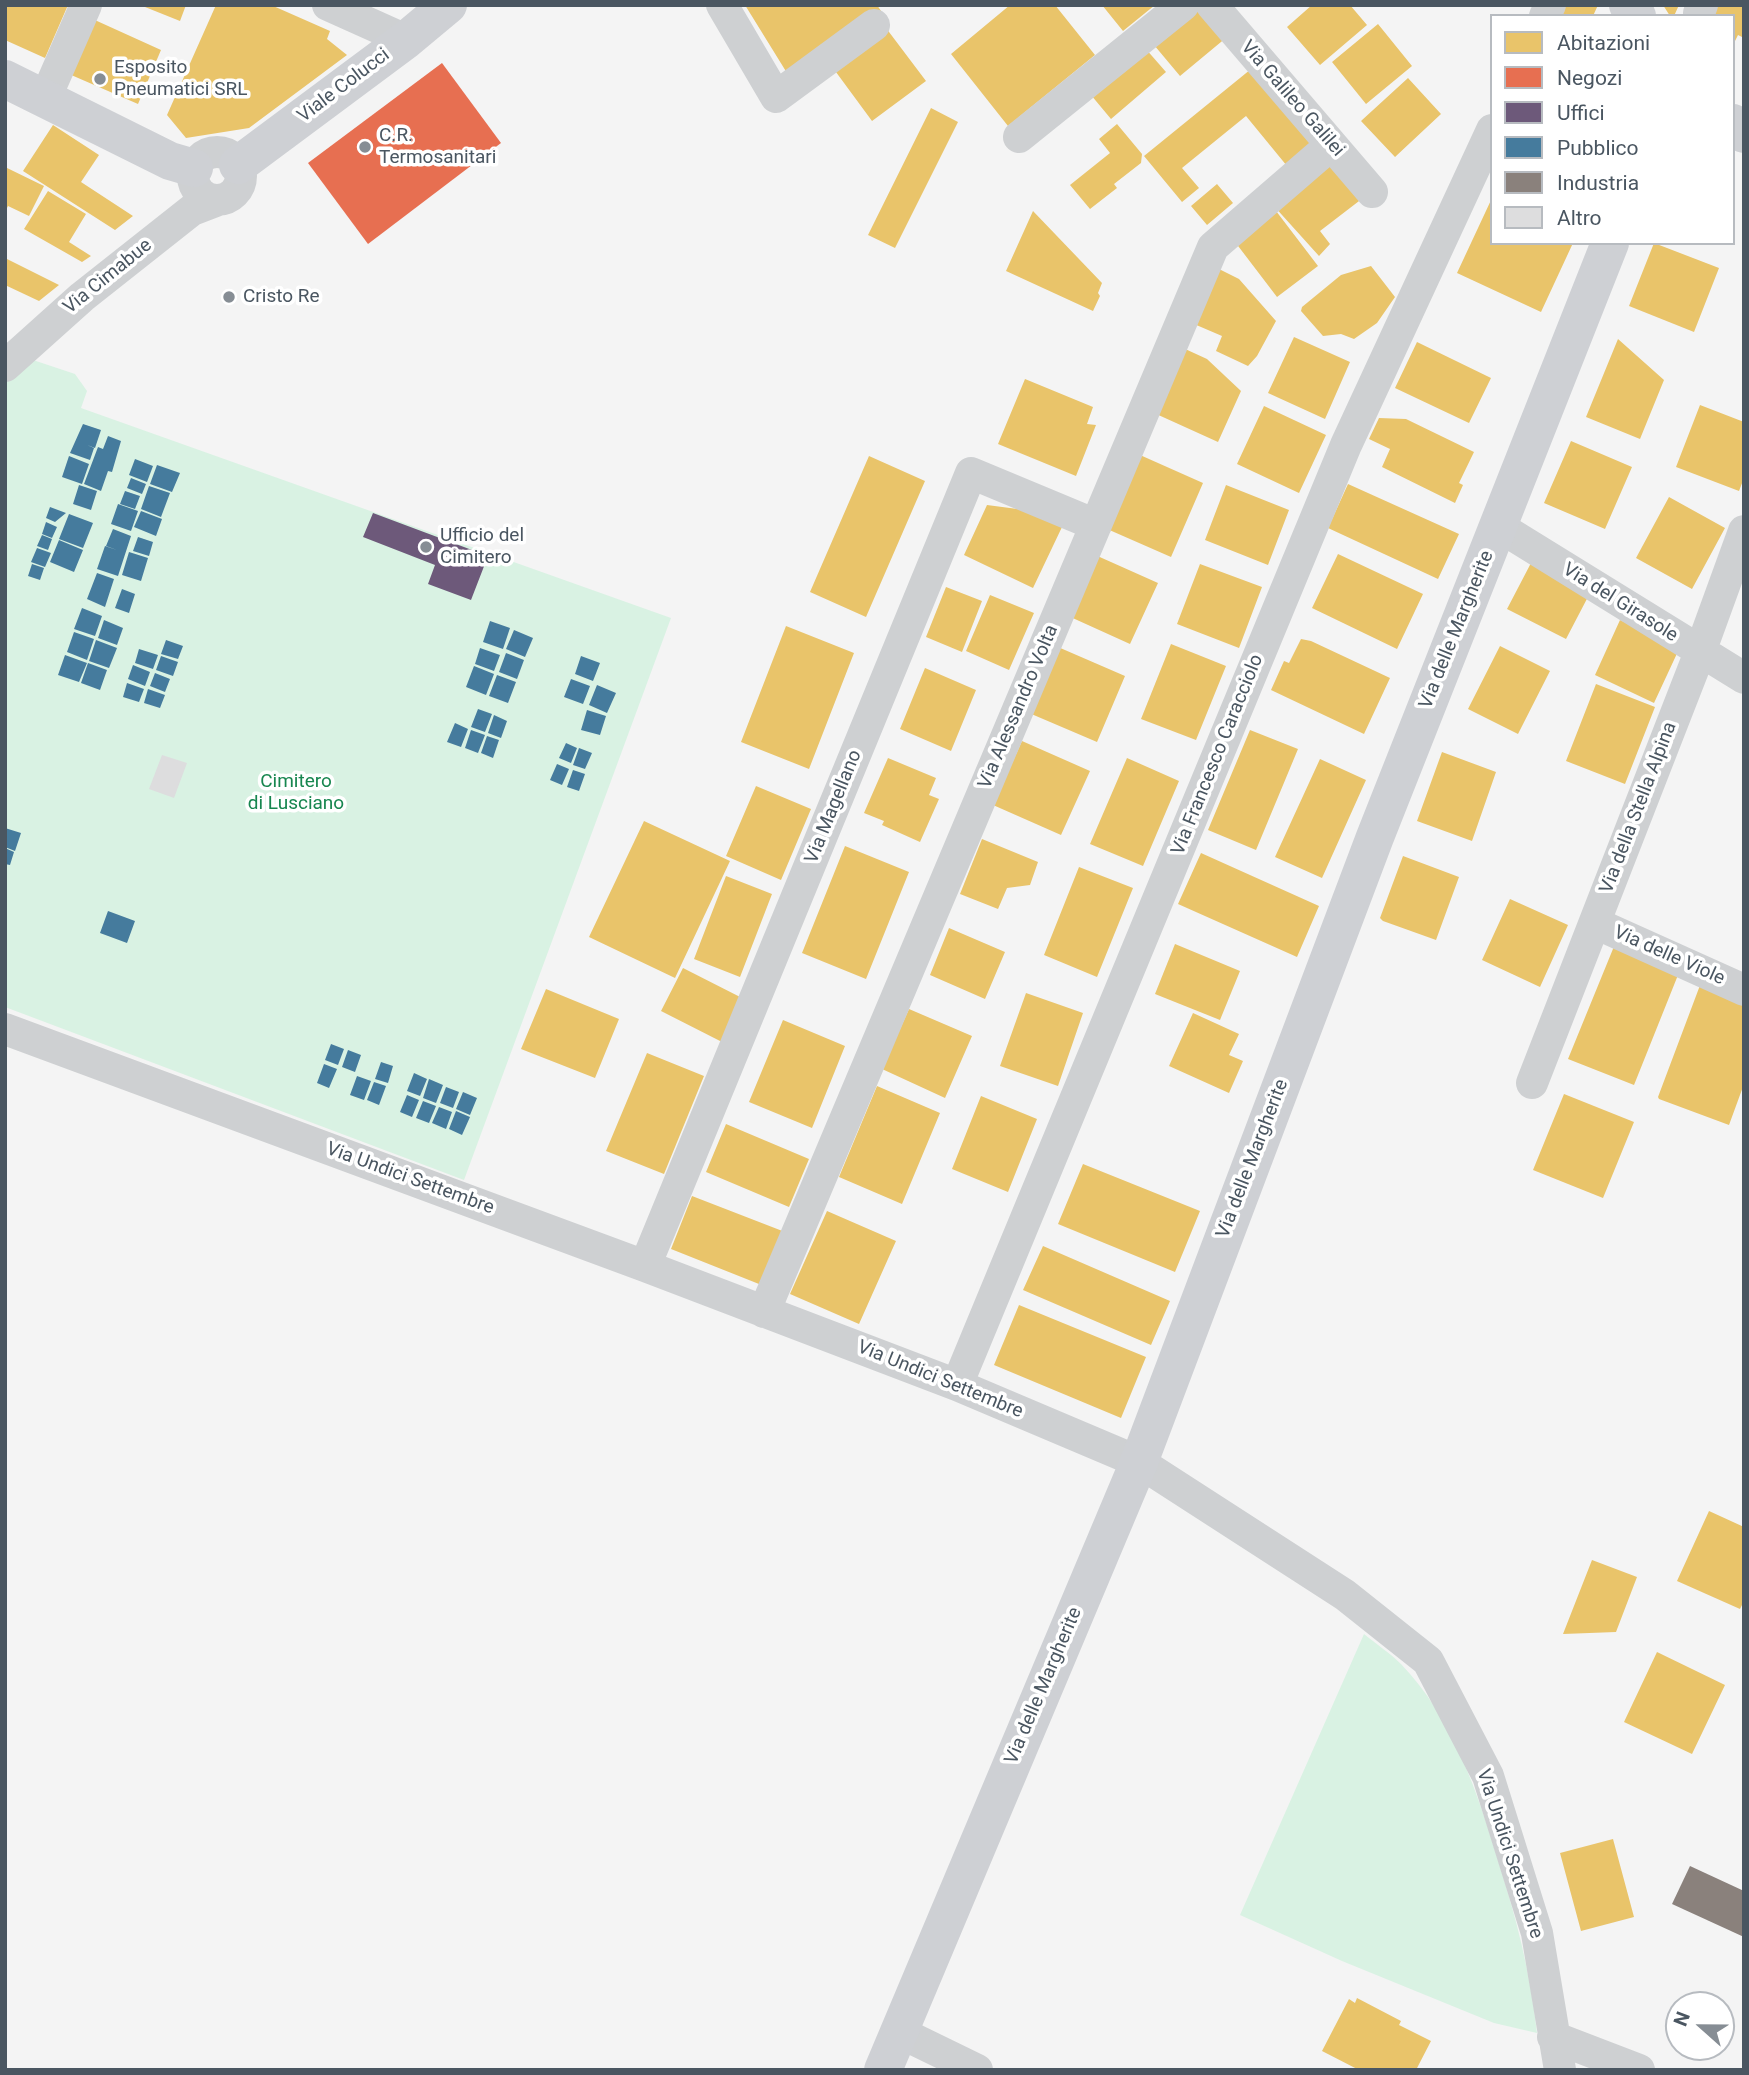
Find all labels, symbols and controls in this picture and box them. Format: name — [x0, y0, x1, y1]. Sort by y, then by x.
legend — [1490, 14, 1735, 245]
text: Abitazioni — [1557, 31, 1650, 55]
street label: Via Galileo Galilei — [1235, 36, 1349, 162]
street label: Viale Colucci — [294, 44, 394, 128]
place label: Esposito Pneumatici SRL — [114, 57, 247, 101]
text: Negozi — [1557, 66, 1622, 90]
marker: Esposito Pneumatici SRL — [92, 71, 108, 87]
text: Uffici — [1557, 101, 1605, 125]
place label: C.R. Termosanitari — [379, 125, 496, 169]
text: Pubblico — [1557, 136, 1639, 160]
marker: C.R. Termosanitari — [357, 139, 373, 155]
text: Industria — [1557, 171, 1639, 195]
text: Altro — [1557, 206, 1602, 230]
street label: Via Cimabue — [59, 234, 157, 320]
place label: Cristo Re — [243, 286, 320, 308]
marker: Cristo Re — [221, 289, 237, 305]
place label: Ufficio del Cimitero — [440, 525, 524, 569]
marker: Ufficio del Cimitero — [418, 539, 434, 555]
street label: Via delle Margherite — [1415, 548, 1499, 712]
street label: Via del Girasole — [1558, 559, 1682, 647]
street label: Via Alessandro Volta — [974, 622, 1064, 792]
street label: Via Francesco Caracciolo — [1167, 651, 1269, 859]
street label: Via della Stella Alpina — [1596, 719, 1682, 897]
street label: Via Magellano — [801, 747, 867, 867]
park label: Cimitero di Lusciano — [248, 771, 344, 815]
street label: Via delle Viole — [1610, 921, 1728, 991]
street label: Via delle Margherite — [1212, 1076, 1294, 1242]
street label: Via Undici Settembre — [323, 1138, 497, 1220]
street label: Via Undici Settembre — [854, 1336, 1026, 1424]
street label: Via delle Margherite — [1001, 1604, 1087, 1768]
street label: Via Undici Settembre — [1471, 1766, 1547, 1942]
north arrow — [1665, 1991, 1735, 2061]
text: N — [1669, 2009, 1695, 2029]

